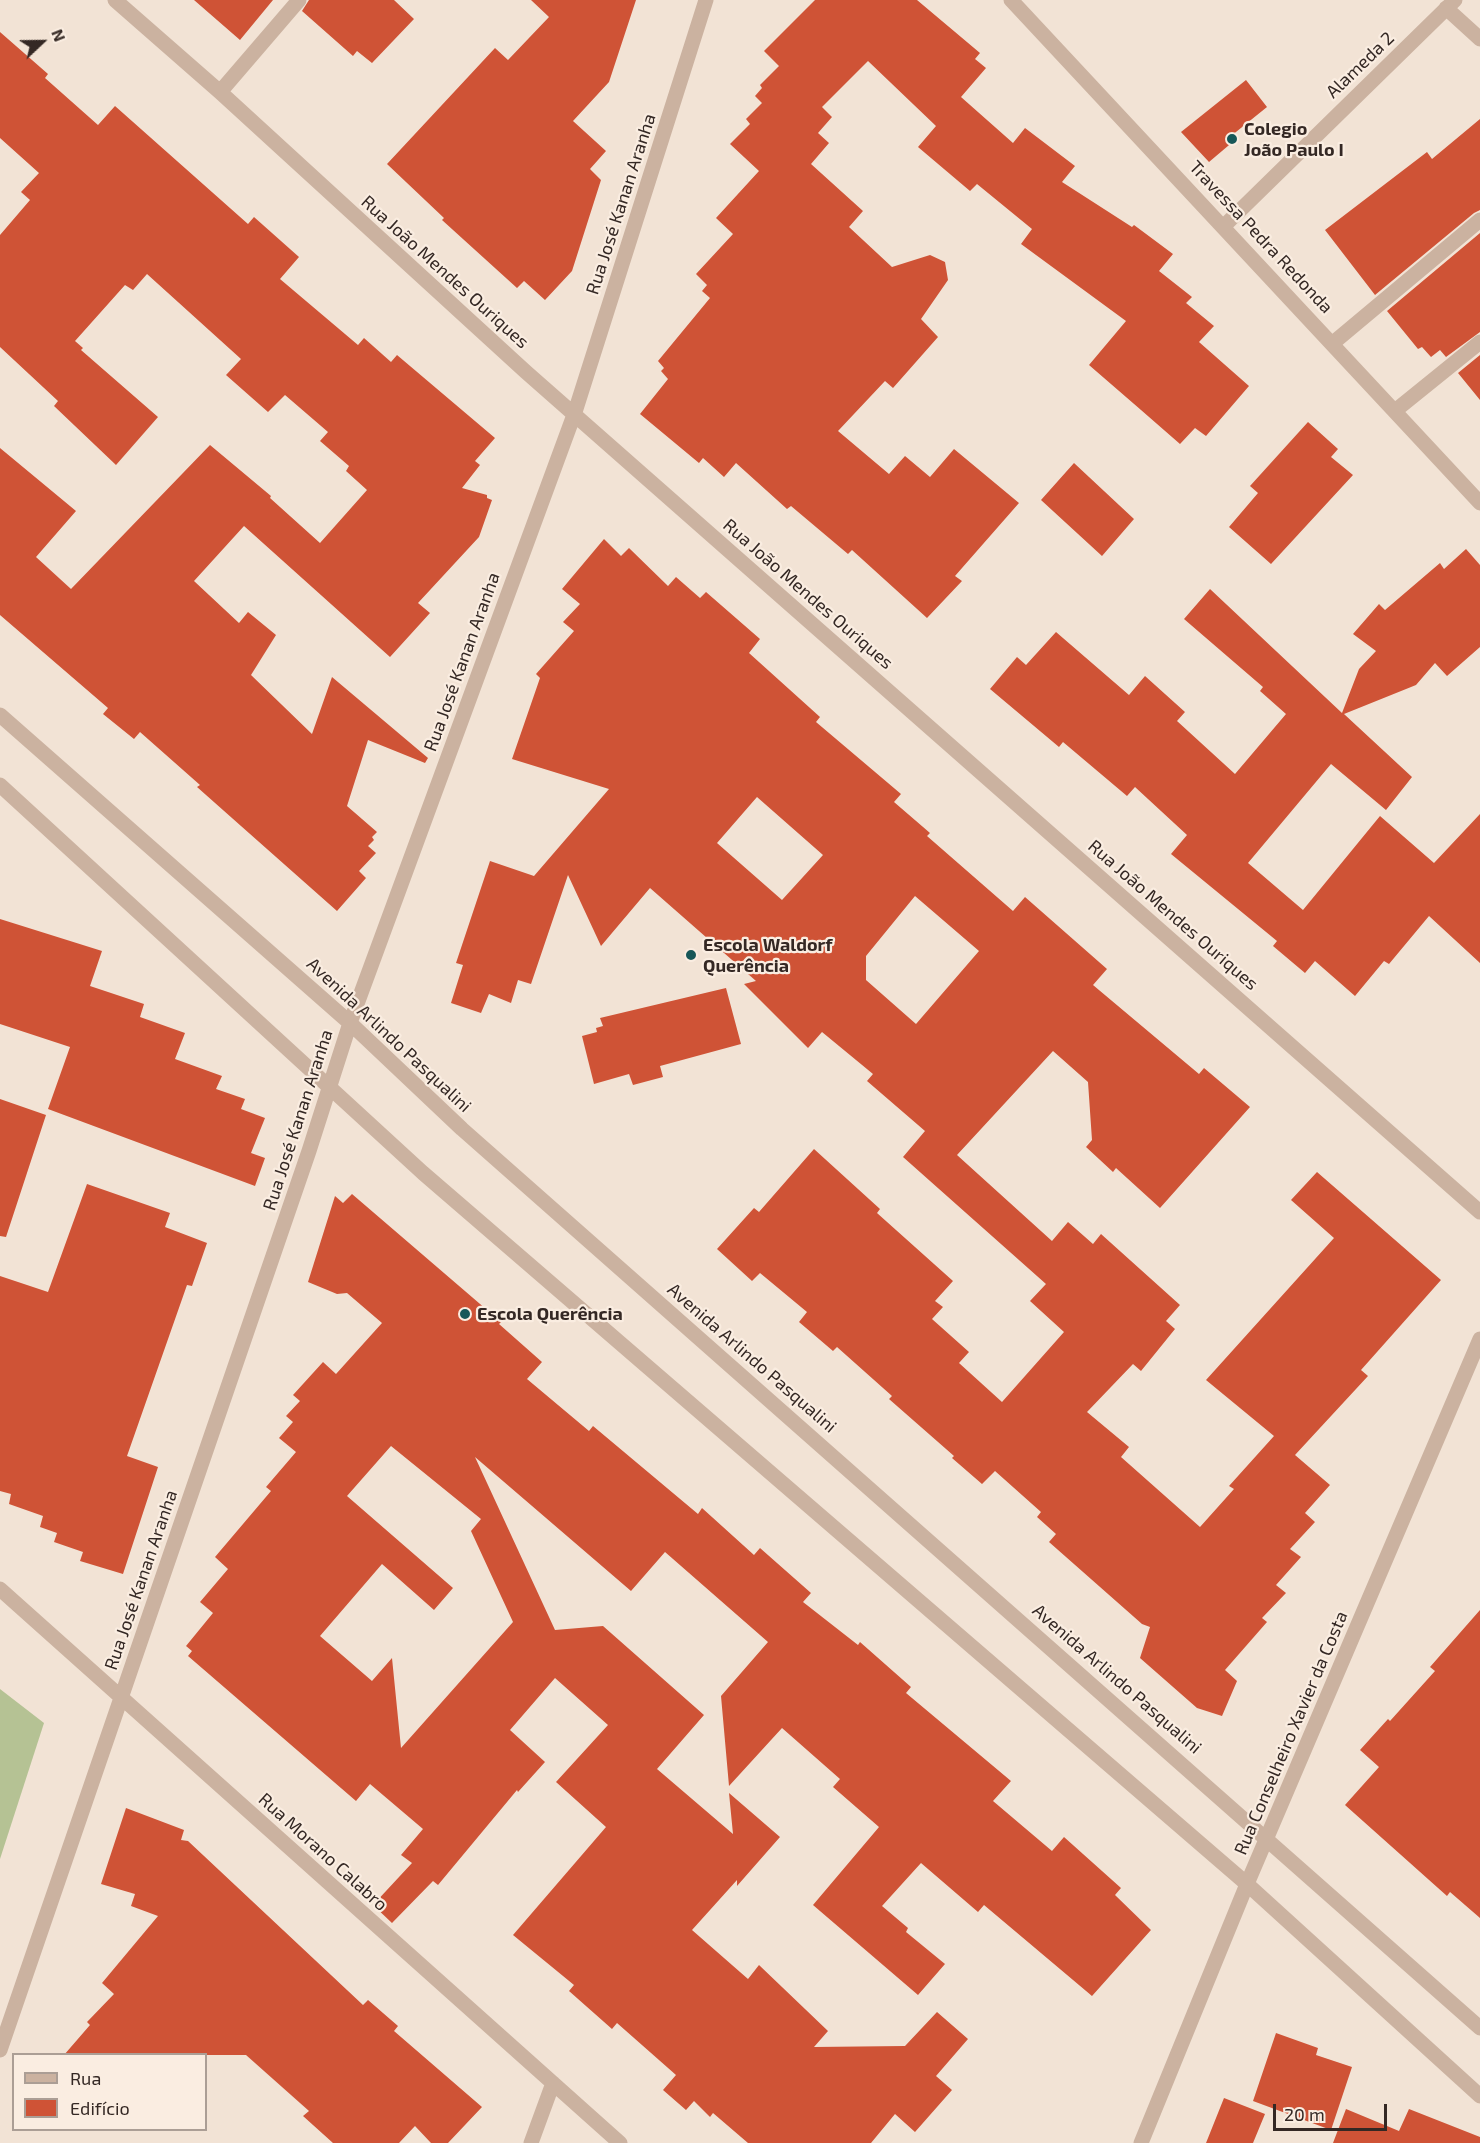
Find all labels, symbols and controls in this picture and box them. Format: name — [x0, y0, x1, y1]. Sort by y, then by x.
north arrow — [12, 12, 72, 72]
text: N — [48, 26, 70, 44]
street label: Alameda 2 — [1321, 27, 1399, 103]
street label: Rua José Kanan Aranha — [582, 111, 660, 297]
place label: Colegio João Paulo I — [1244, 118, 1344, 160]
marker: Colegio João Paulo I — [1225, 132, 1239, 146]
street label: Travessa Pedra Redonda — [1185, 156, 1337, 318]
street label: Rua João Mendes Ouriques — [357, 191, 533, 353]
street label: Rua João Mendes Ouriques — [719, 514, 897, 674]
street label: Rua José Kanan Aranha — [420, 570, 504, 754]
street label: Rua João Mendes Ouriques — [1084, 835, 1262, 995]
place label: Escola Waldorf Querência — [703, 934, 833, 976]
marker: Escola Waldorf Querência — [684, 948, 698, 962]
street label: Avenida Arlindo Pasqualini — [302, 953, 476, 1117]
street label: Rua José Kanan Aranha — [259, 1027, 337, 1213]
street label: Avenida Arlindo Pasqualini — [663, 1279, 841, 1437]
place label: Escola Querência — [477, 1303, 623, 1325]
marker: Escola Querência — [458, 1307, 472, 1321]
street label: Rua José Kanan Aranha — [100, 1487, 182, 1673]
street label: Avenida Arlindo Pasqualini — [1028, 1600, 1206, 1758]
street label: Rua Conselheiro Xavier da Costa — [1230, 1608, 1352, 1858]
street label: Rua Morano Calabro — [254, 1788, 392, 1916]
legend — [12, 2053, 207, 2131]
text: Rua — [70, 2067, 101, 2089]
scale bar — [1276, 2092, 1390, 2130]
text: Edifício — [70, 2097, 130, 2119]
text: 20 m — [1284, 2103, 1325, 2125]

